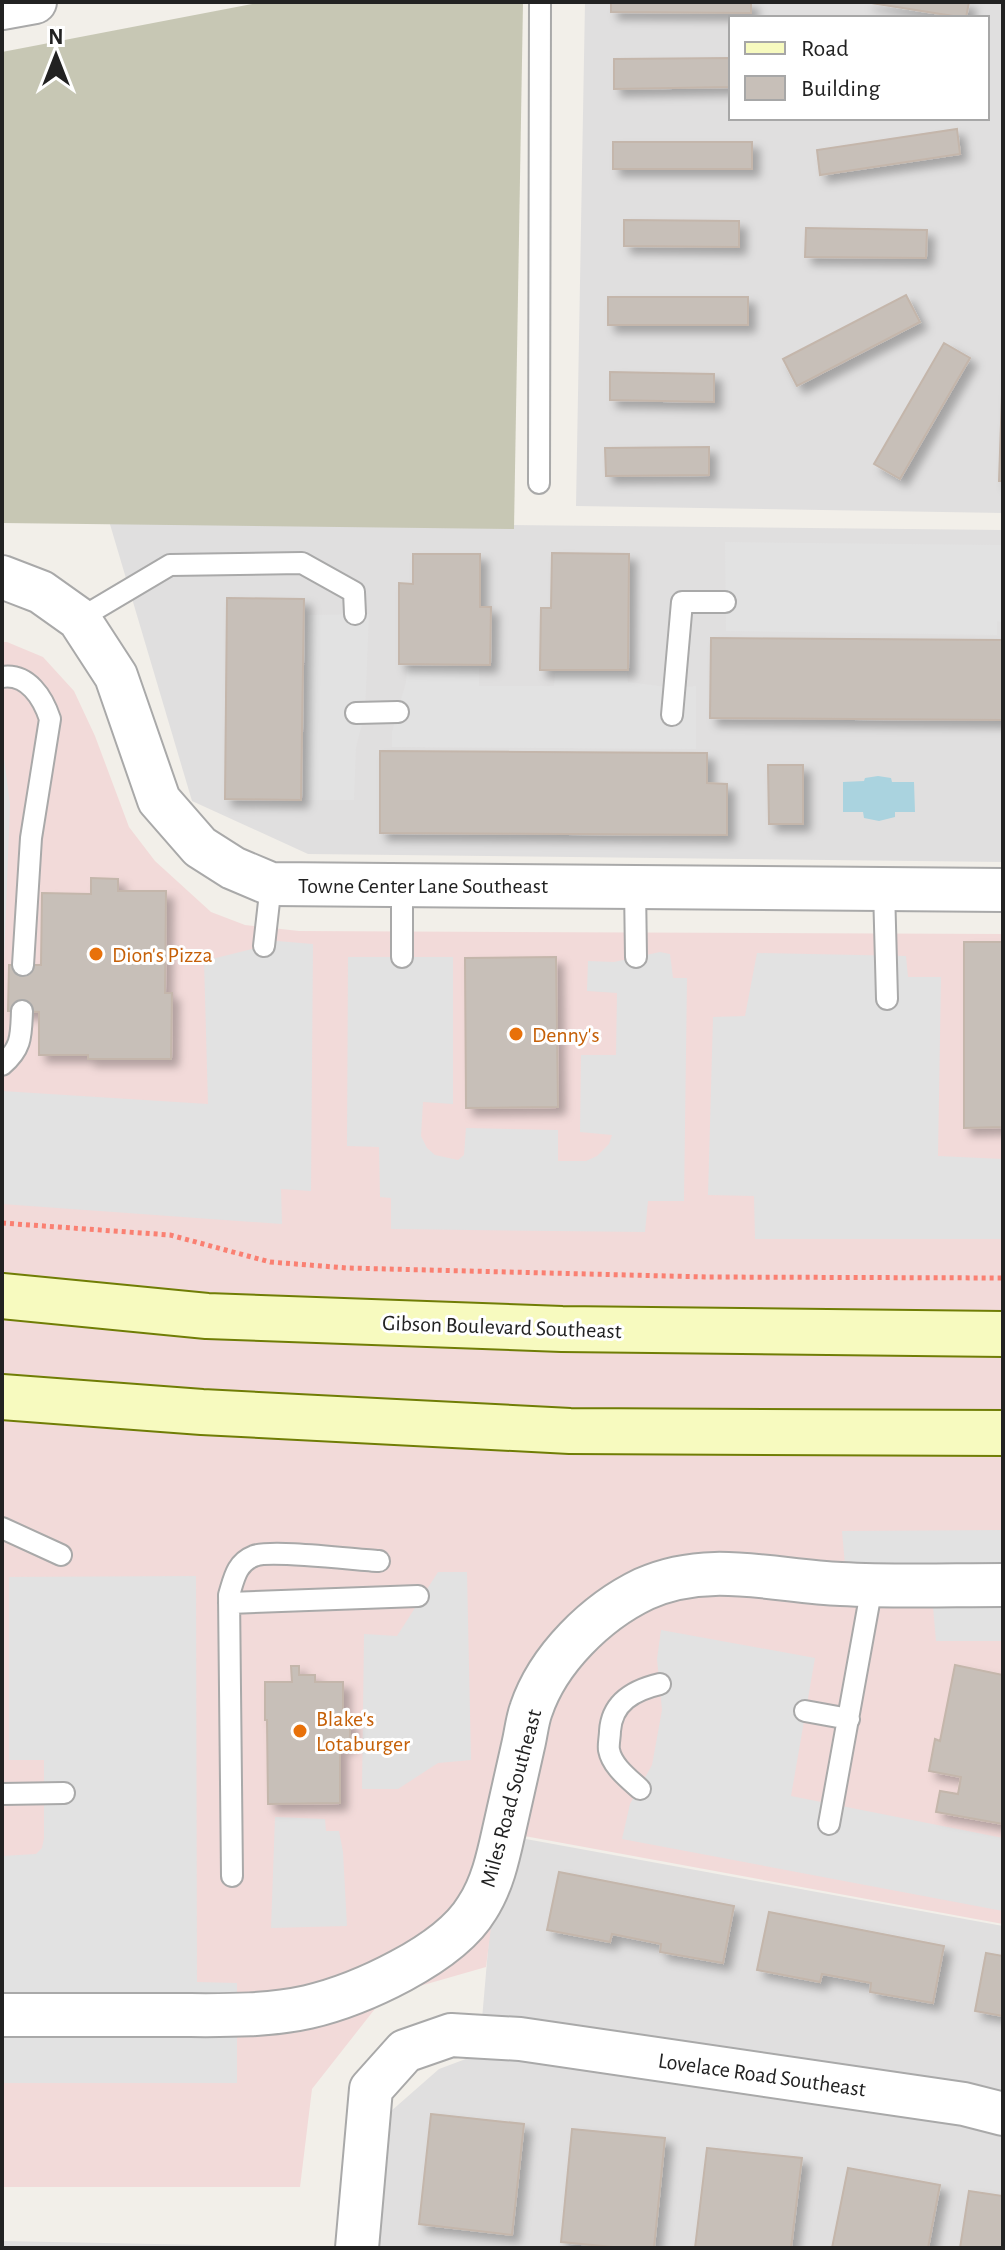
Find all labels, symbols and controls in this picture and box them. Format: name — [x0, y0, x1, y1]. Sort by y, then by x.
north arrow — [16, 16, 96, 96]
legend — [729, 16, 989, 120]
text: N — [48, 26, 64, 48]
text: Road — [801, 37, 849, 61]
text: Building — [801, 77, 880, 101]
street label: Towne Center Lane Southeast — [298, 875, 548, 897]
place label: Dion's Pizza — [112, 944, 213, 966]
marker: Dion's Pizza — [87, 945, 105, 963]
place label: Denny's — [532, 1024, 600, 1046]
marker: Denny's — [507, 1025, 525, 1043]
street label: Gibson Boulevard Southeast — [382, 1312, 622, 1342]
street label: Miles Road Southeast — [477, 1707, 545, 1890]
place label: Blake's Lotaburger — [316, 1708, 410, 1755]
marker: Blake's Lotaburger — [291, 1722, 309, 1740]
street label: Lovelace Road Southeast — [657, 2050, 867, 2100]

